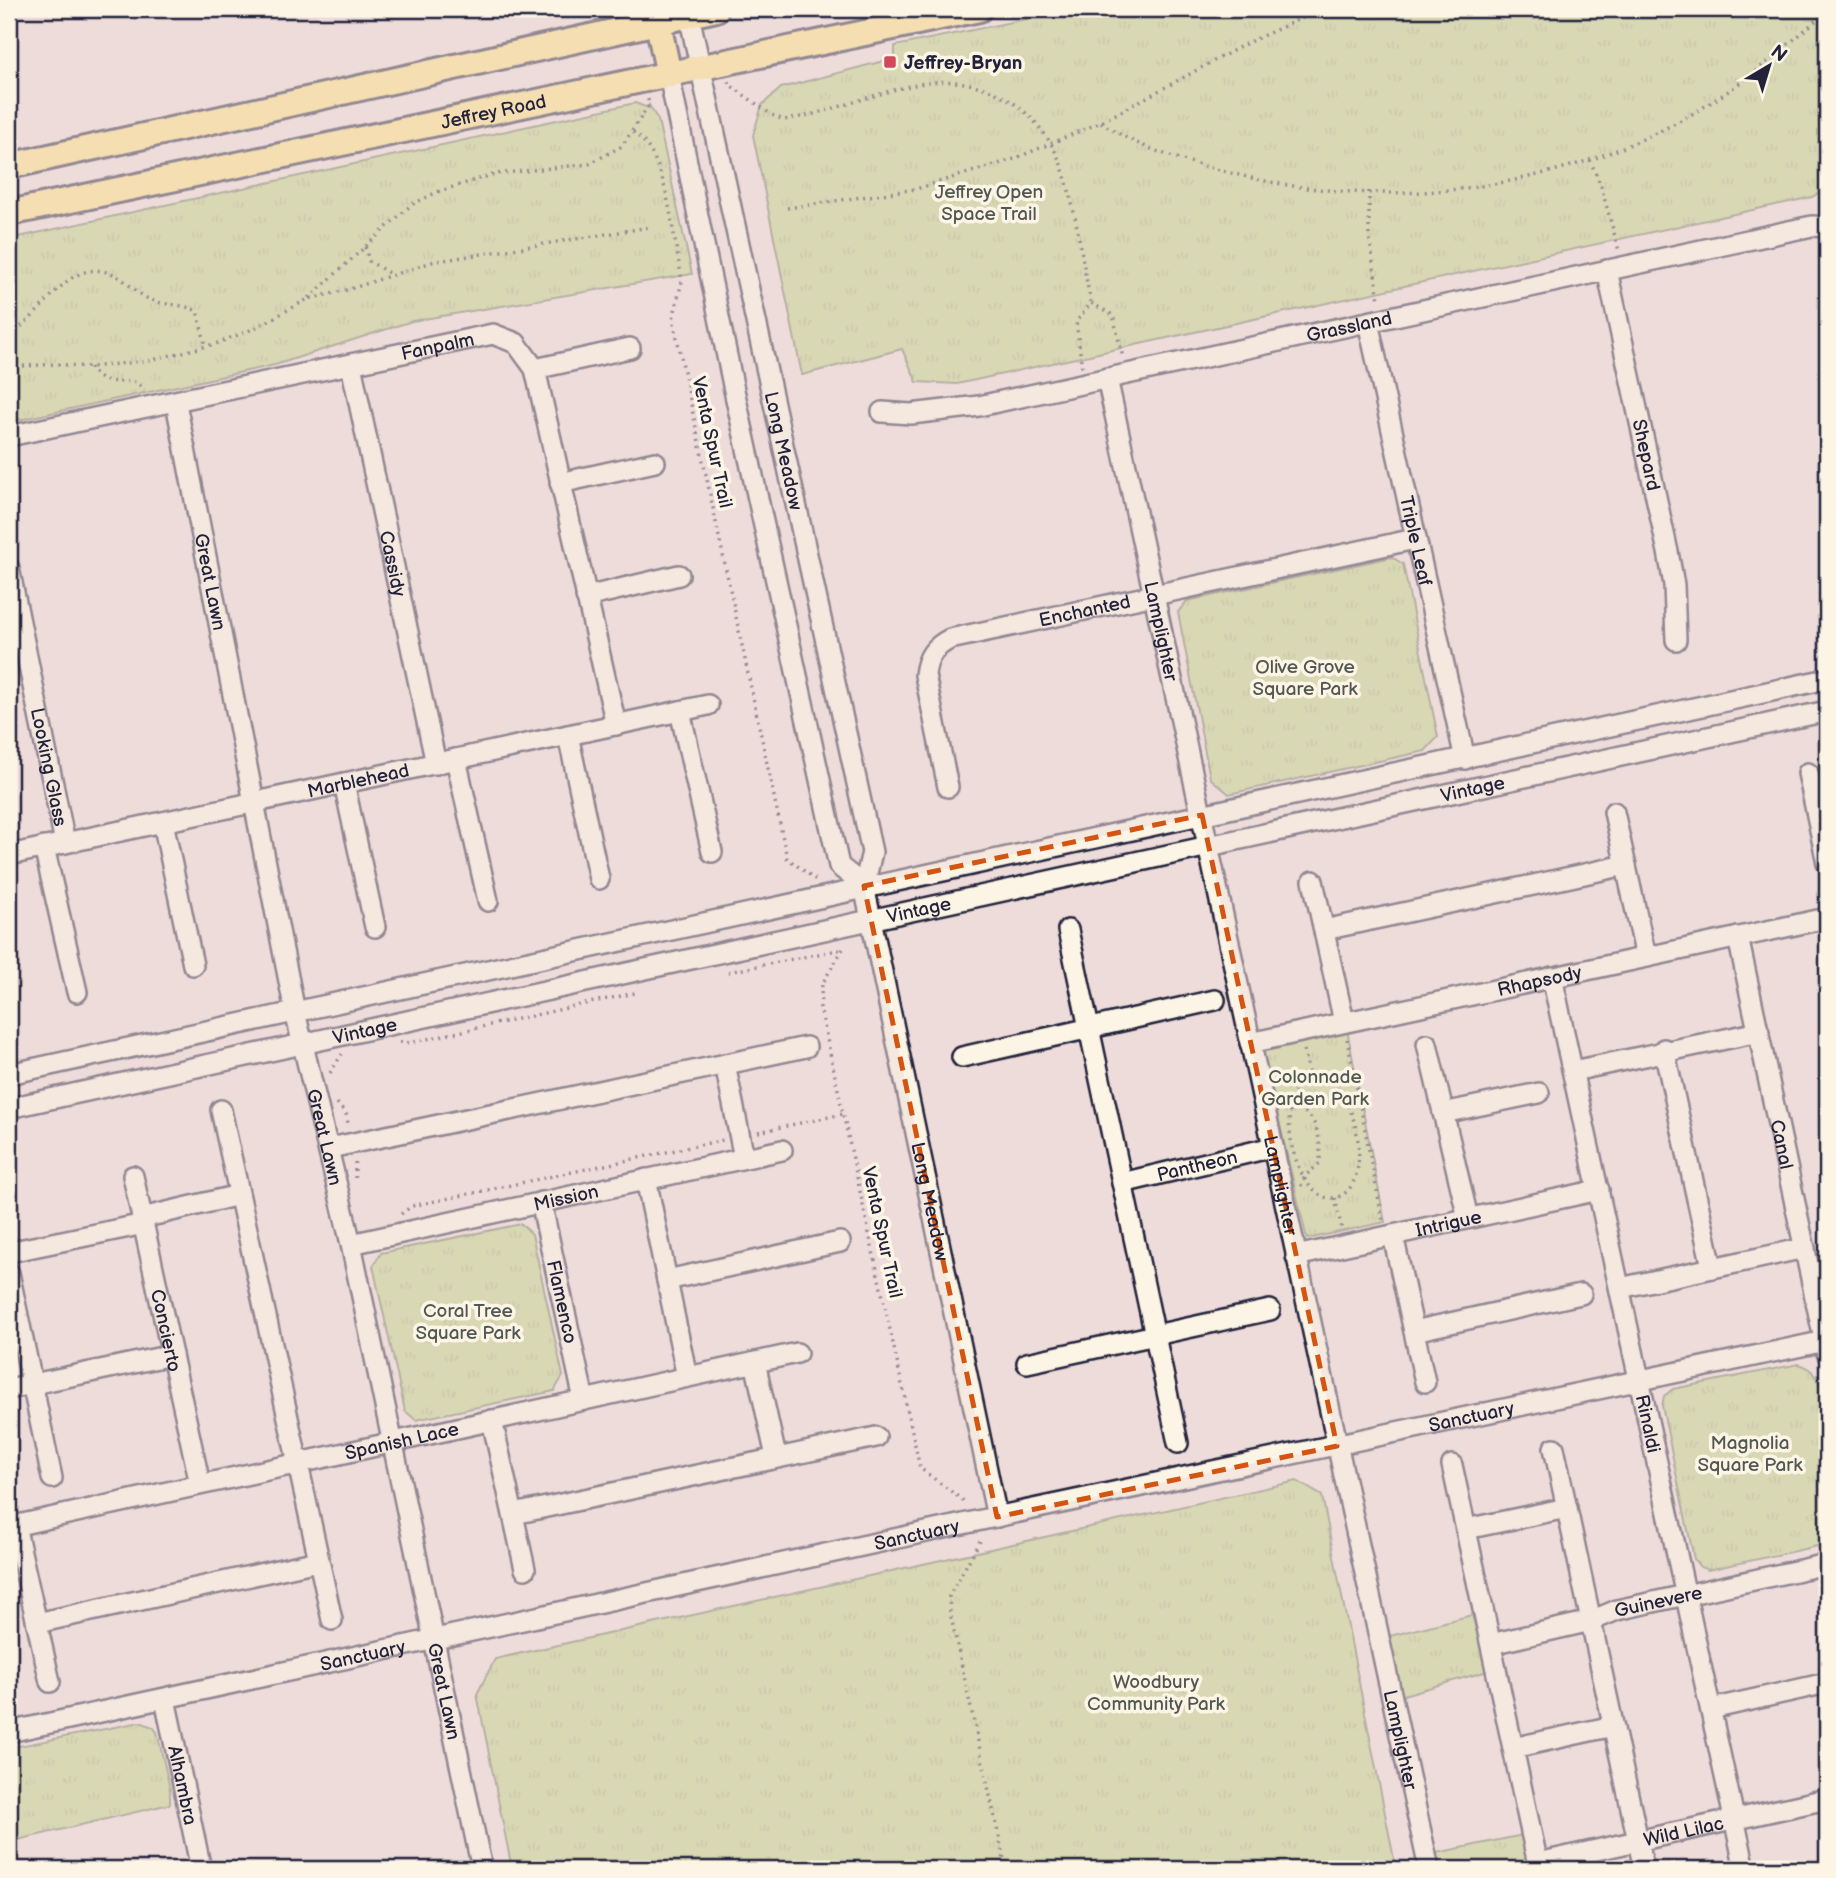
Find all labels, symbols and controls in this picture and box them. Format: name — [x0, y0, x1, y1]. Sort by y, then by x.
north arrow — [1734, 32, 1804, 102]
text: N — [1766, 40, 1791, 67]
place label: Jeffrey-Bryan — [904, 52, 1022, 75]
marker: Jeffrey-Bryan — [882, 54, 898, 70]
street label: Jeffrey Road — [439, 90, 549, 135]
park label: Jeffrey Open Space Trail — [935, 181, 1043, 226]
street label: Grassland — [1304, 307, 1394, 348]
street label: Fanpalm — [399, 328, 476, 366]
street label: Venta Spur Trail — [686, 375, 737, 510]
street label: Long Meadow — [759, 390, 807, 513]
street label: Shepard — [1627, 417, 1664, 493]
street label: Triple Leaf — [1394, 494, 1436, 588]
street label: Cassidy — [374, 529, 410, 599]
street label: Great Lawn — [189, 531, 230, 632]
street label: Lamplighter — [1138, 579, 1182, 685]
street label: Enchanted — [1037, 591, 1133, 633]
park label: Olive Grove Square Park — [1253, 656, 1358, 701]
street label: Looking Glass — [25, 706, 71, 829]
street label: Marblehead — [305, 759, 411, 804]
street label: Vintage — [1439, 772, 1507, 808]
street label: Vintage — [885, 893, 953, 929]
street label: Rhapsody — [1495, 961, 1584, 1002]
street label: Vintage — [331, 1014, 399, 1050]
park label: Colonnade Garden Park — [1261, 1066, 1369, 1111]
street label: Great Lawn — [301, 1087, 346, 1188]
street label: Canal — [1764, 1118, 1797, 1171]
street label: Lamplighter — [1258, 1134, 1302, 1239]
street label: Long Meadow — [905, 1140, 953, 1263]
street label: Pantheon — [1155, 1146, 1240, 1187]
street label: Venta Spur Trail — [856, 1165, 907, 1300]
street label: Mission — [532, 1180, 601, 1217]
street label: Intrigue — [1414, 1206, 1484, 1243]
street label: Flamenco — [541, 1258, 581, 1346]
street label: Concierto — [145, 1287, 185, 1374]
park label: Coral Tree Square Park — [416, 1300, 521, 1345]
street label: Rinaldi — [1630, 1393, 1665, 1455]
street label: Sanctuary — [1427, 1397, 1517, 1438]
street label: Spanish Lace — [343, 1418, 461, 1466]
park label: Magnolia Square Park — [1698, 1432, 1803, 1477]
street label: Sanctuary — [872, 1515, 962, 1556]
street label: Guinevere — [1612, 1582, 1705, 1623]
street label: Sanctuary — [318, 1636, 408, 1677]
street label: Great Lawn — [422, 1641, 465, 1742]
park label: Woodbury Community Park — [1087, 1671, 1226, 1716]
street label: Lamplighter — [1378, 1688, 1422, 1793]
street label: Alhambra — [162, 1743, 201, 1827]
street label: Wild Lilac — [1642, 1812, 1726, 1852]

